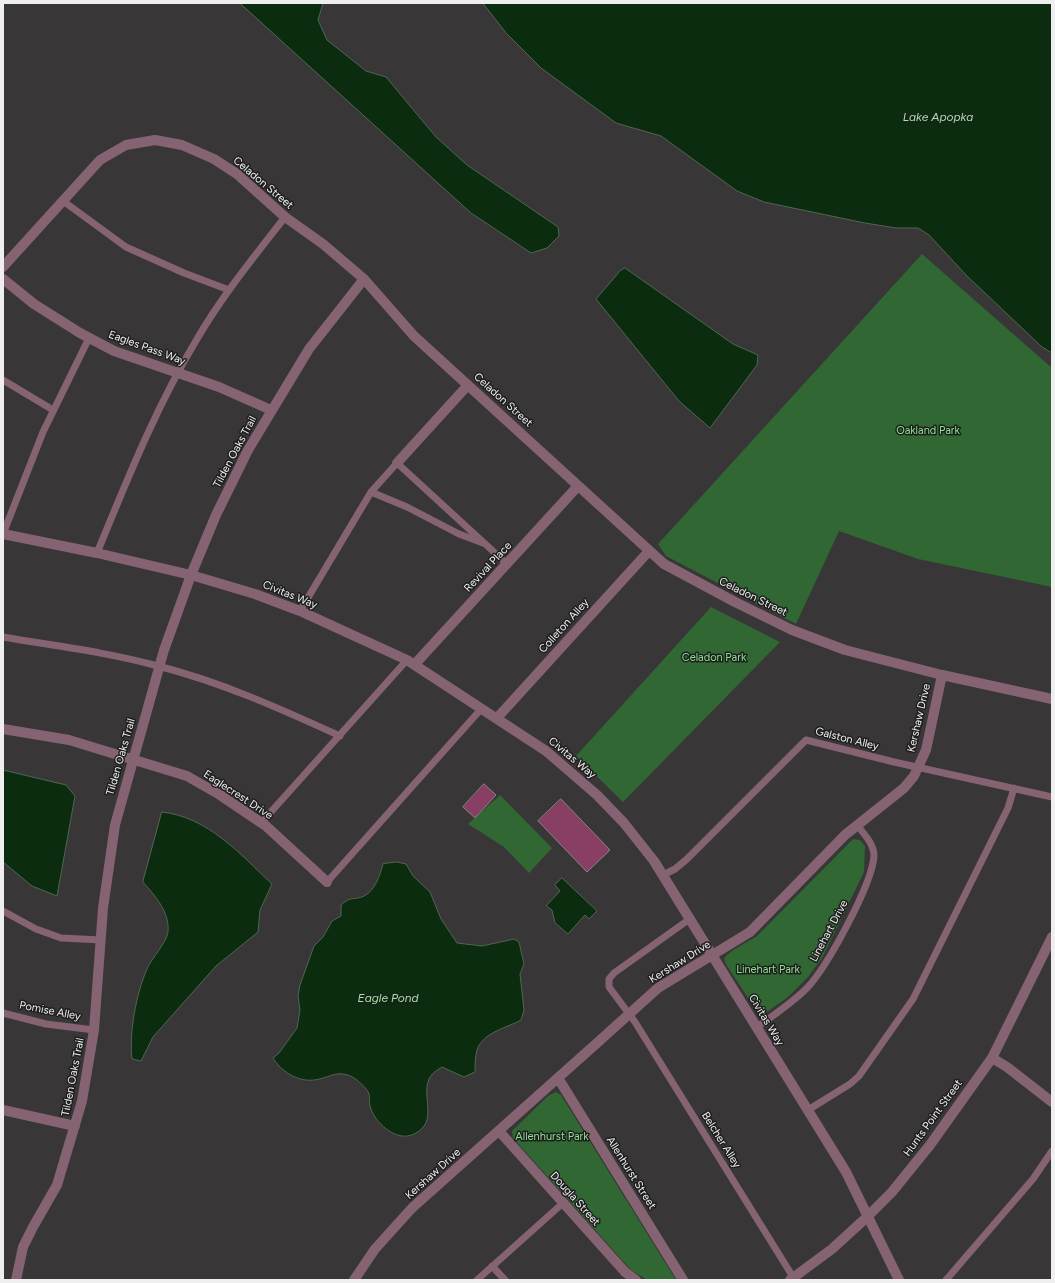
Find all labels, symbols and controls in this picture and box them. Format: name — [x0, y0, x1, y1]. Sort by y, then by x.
water label: Lake Apopka — [903, 110, 973, 124]
street label: Celadon Street — [230, 154, 296, 212]
street label: Eagles Pass Way — [107, 328, 187, 368]
street label: Celadon Street — [471, 370, 535, 430]
street label: Tilden Oaks Trail — [211, 414, 259, 490]
park label: Oakland Park — [896, 424, 960, 438]
street label: Revival Place — [461, 539, 515, 595]
street label: Celadon Street — [717, 575, 789, 619]
street label: Civitas Way — [261, 578, 319, 612]
street label: Colleton Alley — [536, 596, 592, 656]
park label: Celadon Park — [682, 651, 746, 665]
street label: Kershaw Drive — [905, 682, 933, 754]
street label: Tilden Oaks Trail — [104, 717, 138, 797]
street label: Galston Alley — [814, 725, 880, 753]
street label: Civitas Way — [546, 734, 598, 782]
street label: Eaglecrest Drive — [201, 768, 275, 822]
street label: Linehart Drive — [807, 898, 851, 964]
street label: Kershaw Drive — [647, 938, 713, 986]
park label: Linehart Park — [736, 963, 800, 977]
water label: Eagle Pond — [358, 991, 418, 1005]
street label: Civitas Way — [745, 992, 787, 1048]
street label: Pomise Alley — [18, 999, 82, 1023]
street label: Tilden Oaks Trail — [59, 1037, 87, 1117]
street label: Hunts Point Street — [901, 1077, 965, 1159]
street label: Belcher Alley — [699, 1110, 743, 1170]
park label: Allenhurst Park — [515, 1130, 589, 1144]
street label: Allenhurst Street — [603, 1134, 659, 1212]
street label: Kershaw Drive — [403, 1146, 463, 1202]
street label: Dougla Street — [547, 1169, 603, 1229]

